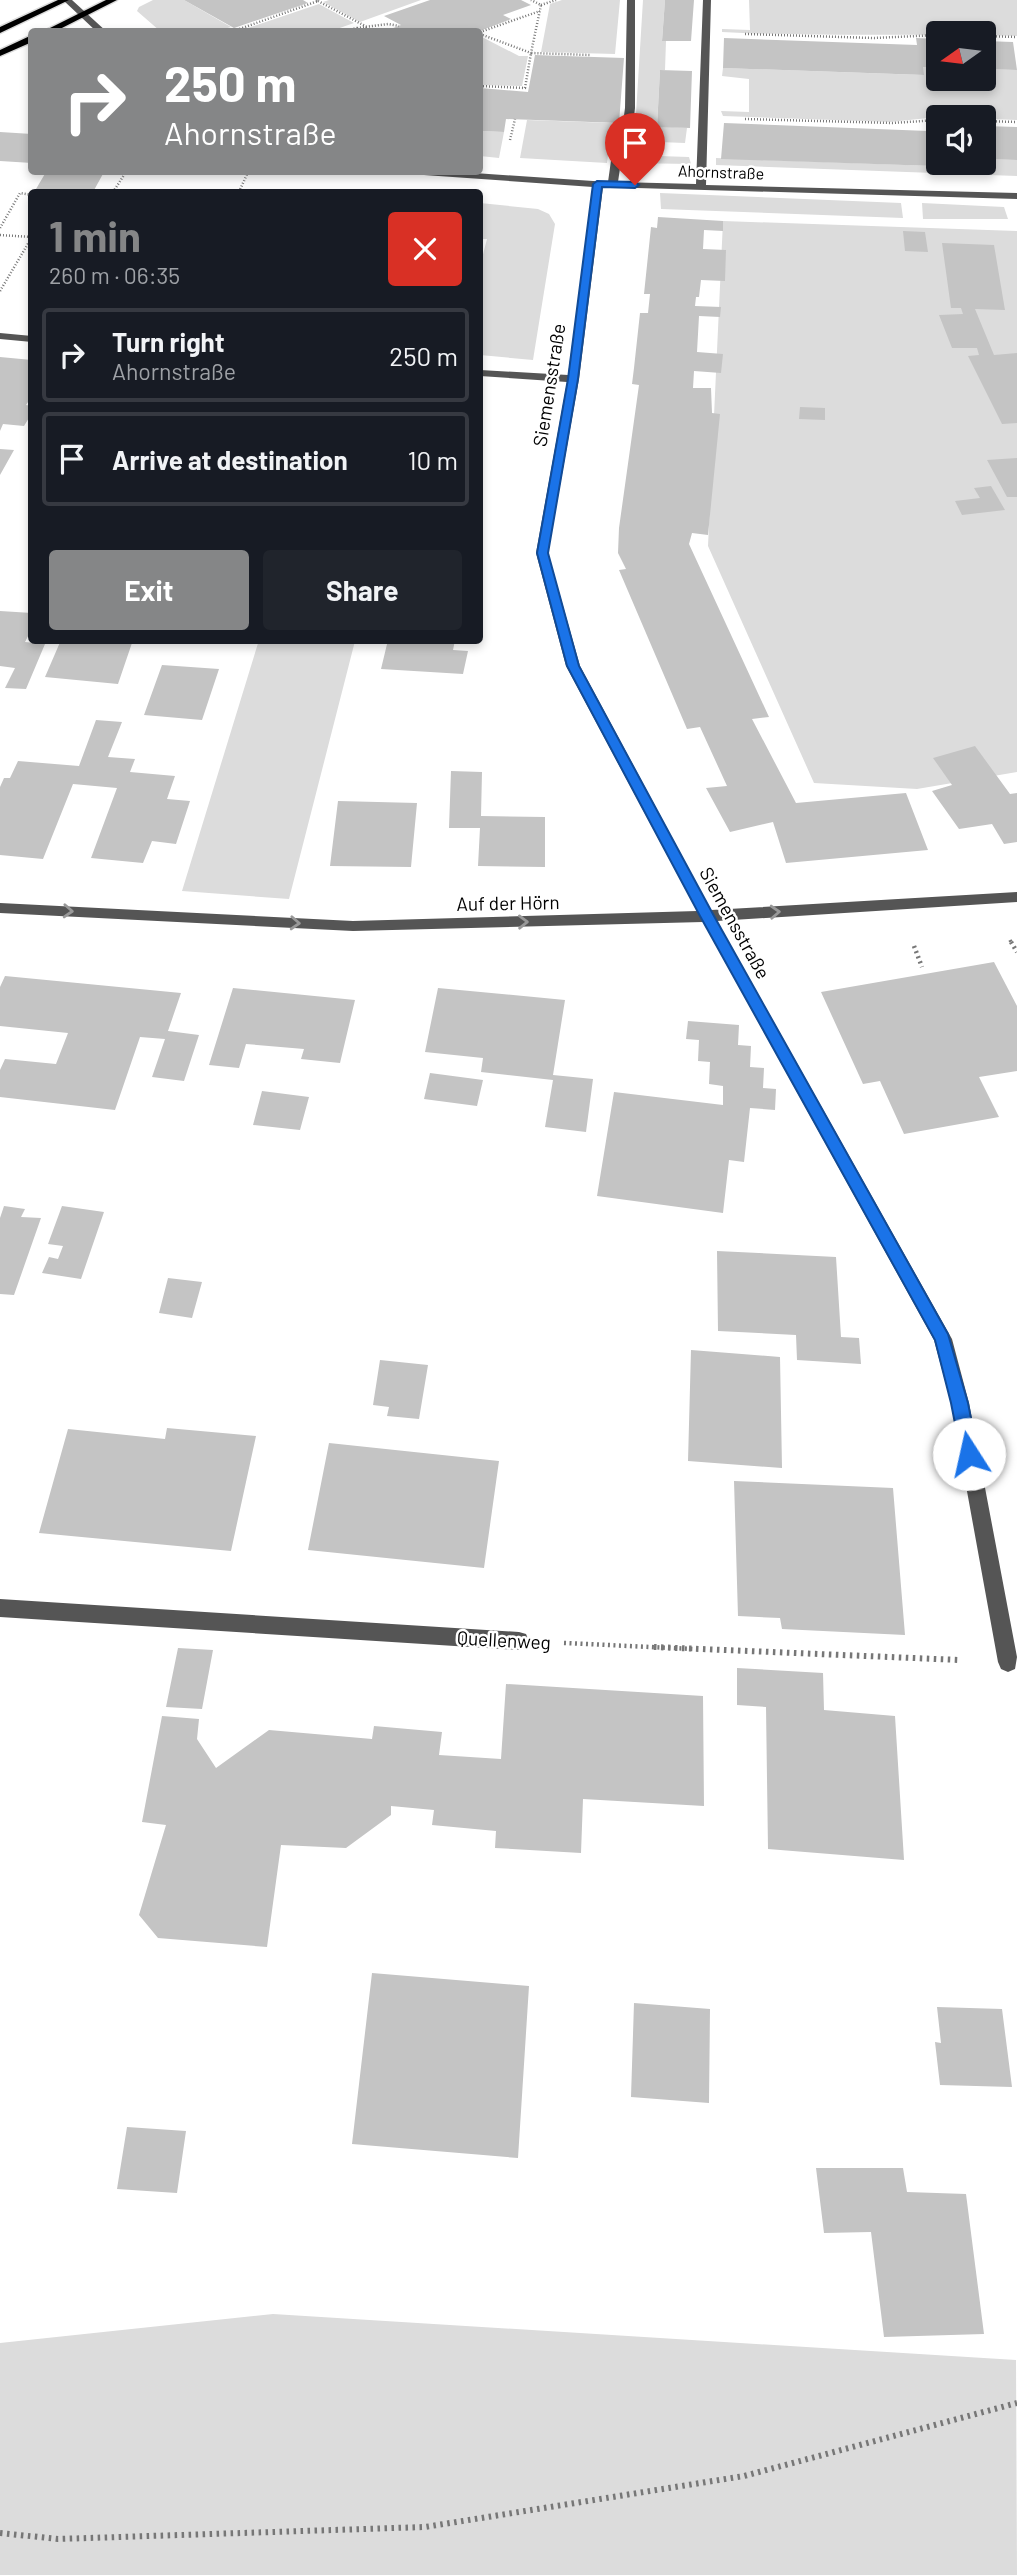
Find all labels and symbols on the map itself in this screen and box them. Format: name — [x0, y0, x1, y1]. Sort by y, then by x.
north arrow — [926, 21, 996, 91]
pin — [605, 113, 665, 185]
street label: Ahornstraße — [678, 160, 764, 183]
street label: Siemensstraße — [527, 322, 570, 448]
street label: Siemensstraße — [695, 863, 776, 983]
street label: Auf der Hörn — [456, 890, 560, 915]
one-way arrow — [63, 904, 74, 919]
one-way arrow — [770, 905, 781, 920]
one-way arrow — [518, 914, 528, 930]
one-way arrow — [290, 915, 301, 930]
position arrow — [932, 1417, 1006, 1491]
street label: Quellenweg — [457, 1626, 552, 1653]

